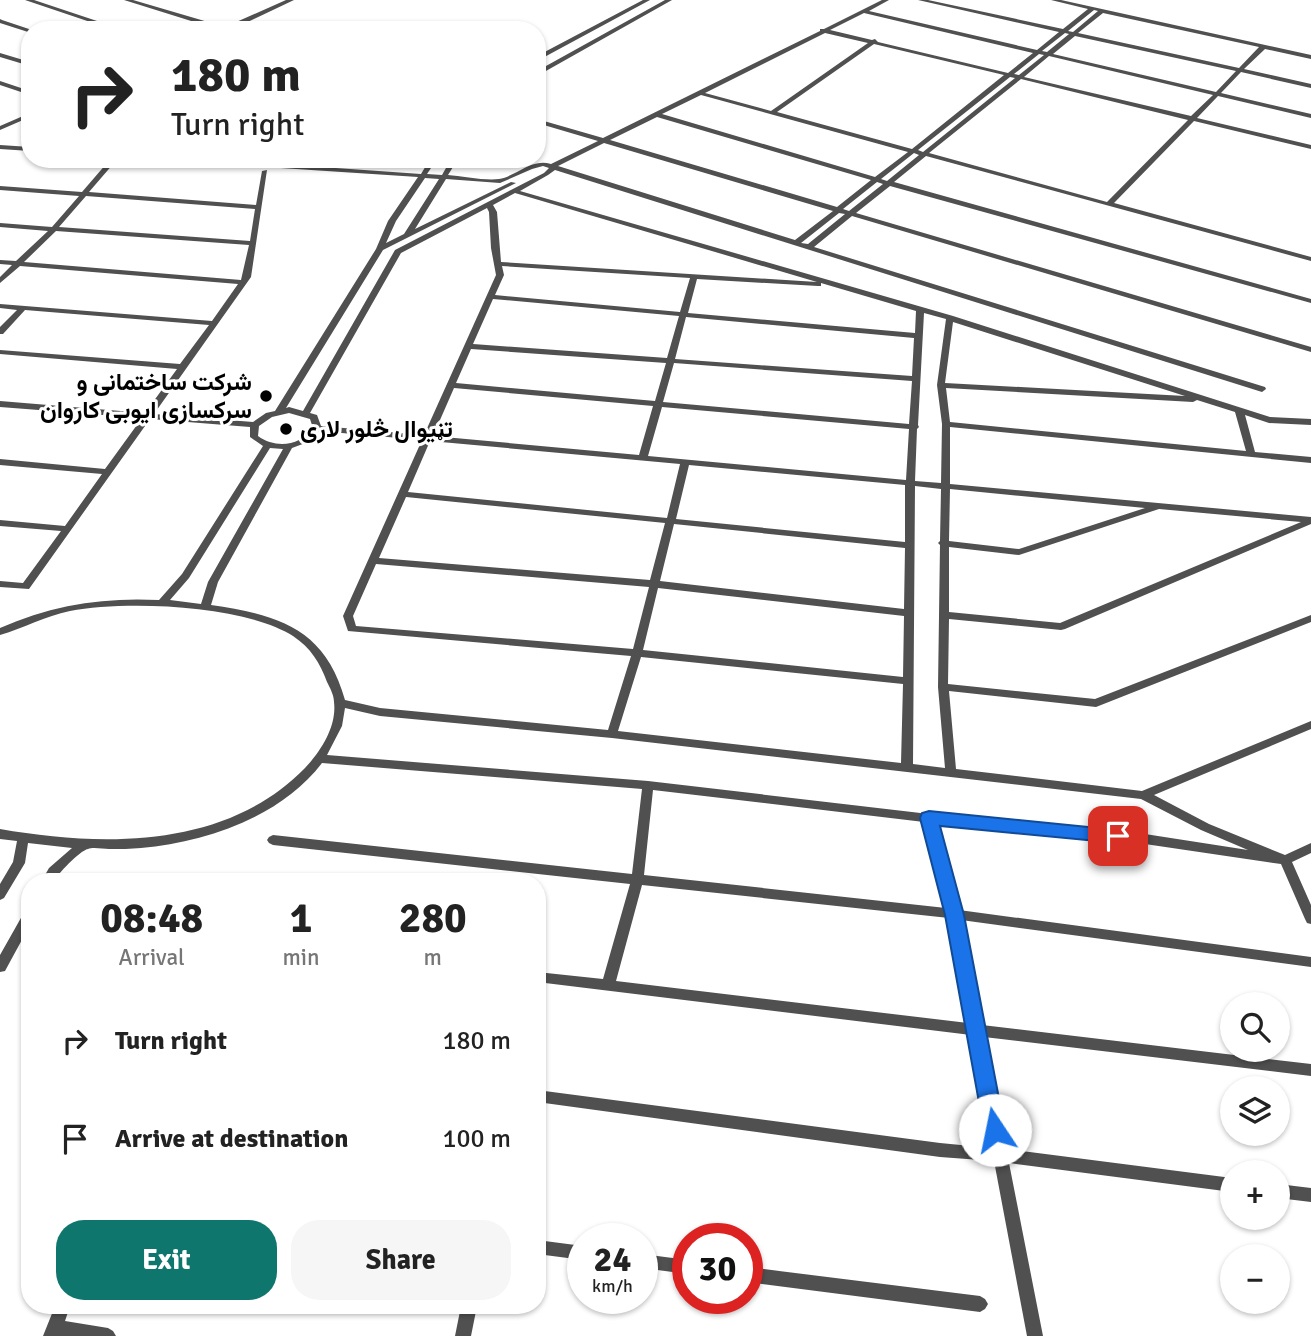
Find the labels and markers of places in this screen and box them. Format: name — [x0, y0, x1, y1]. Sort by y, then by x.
place label: شرکت ساختمانی و سرکسازی ایوبی کاروان — [40, 367, 252, 425]
marker: شرکت ساختمانی و سرکسازی ایوبی کاروان — [258, 388, 274, 404]
place label: تڼیوال څلور لاری — [300, 414, 453, 444]
marker: تڼیوال څلور لاری — [278, 421, 294, 437]
pin — [1088, 806, 1148, 866]

